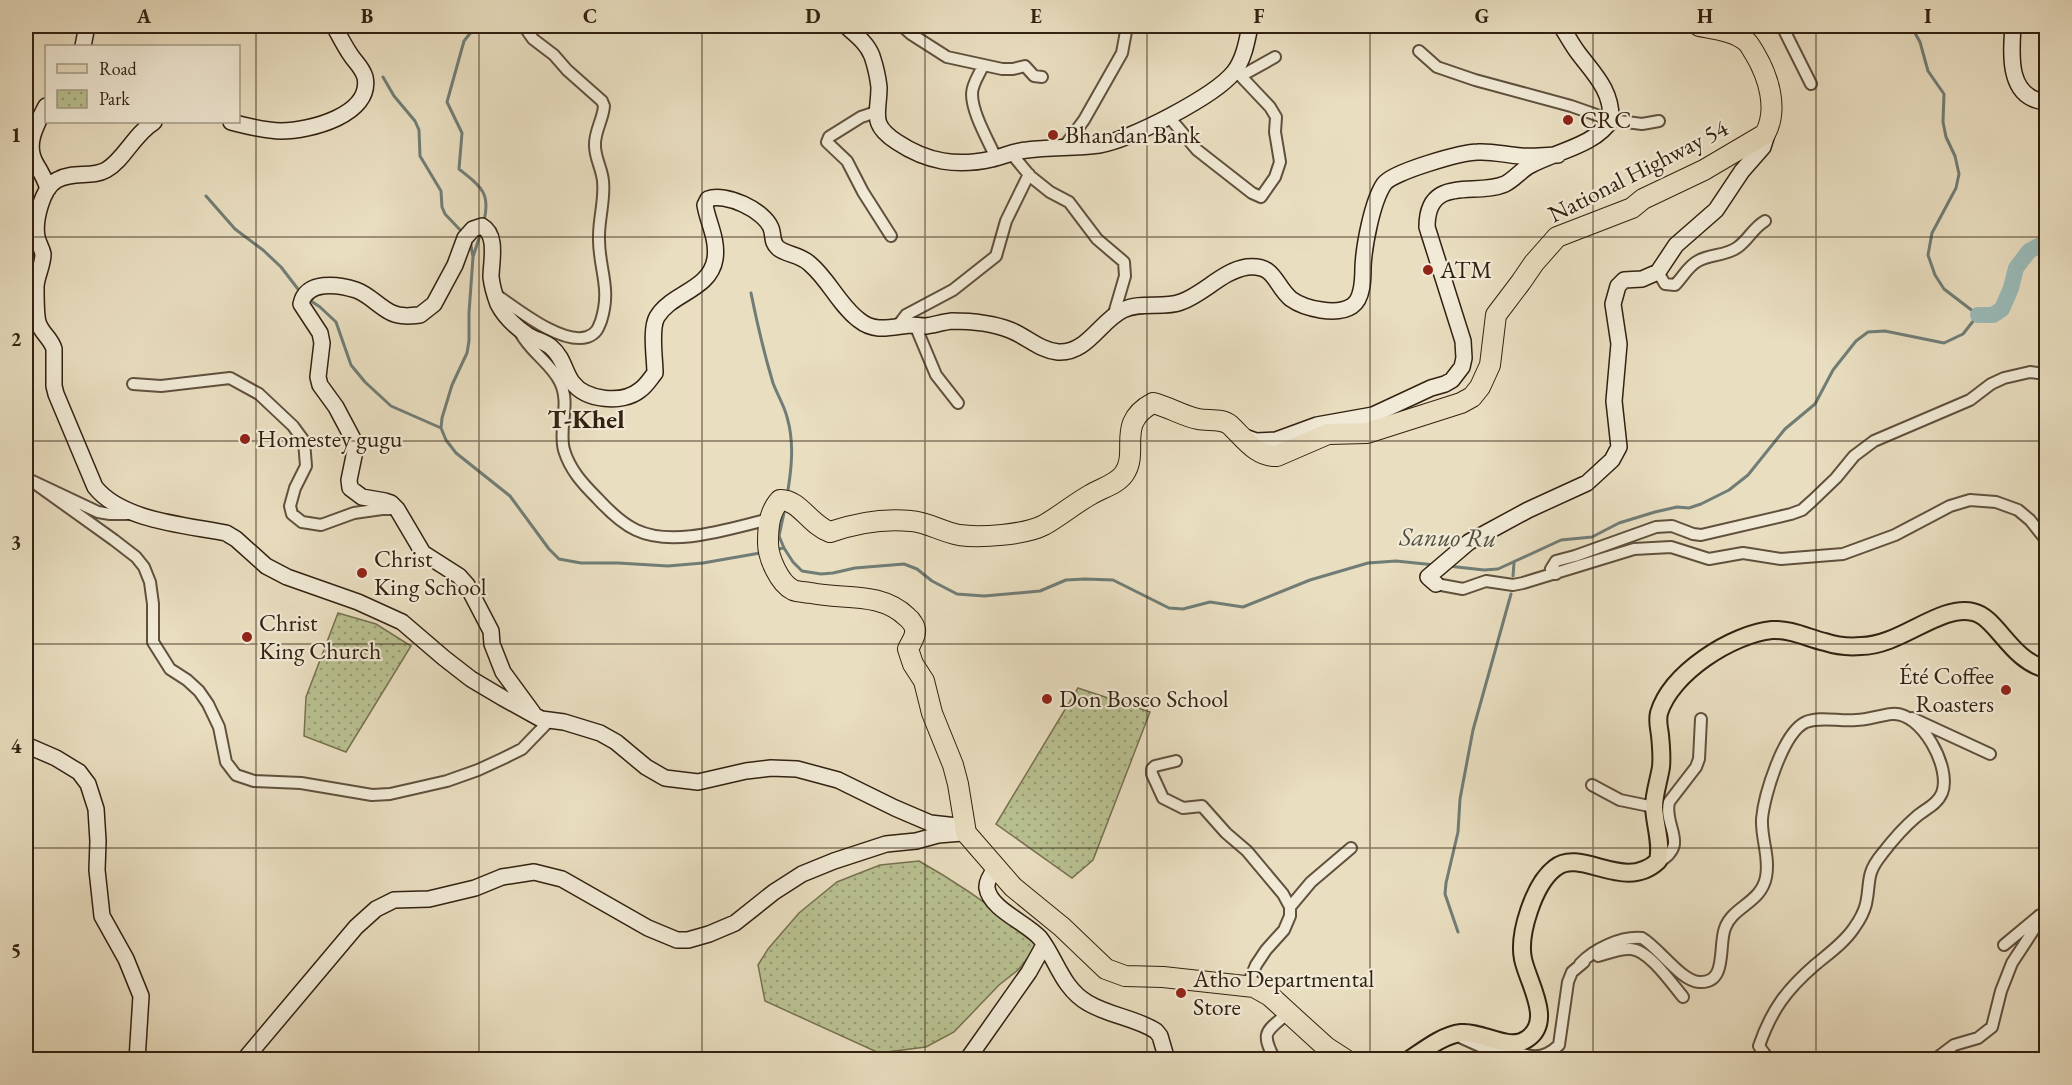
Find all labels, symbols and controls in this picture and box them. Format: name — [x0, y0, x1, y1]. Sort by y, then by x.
text: A — [136, 3, 152, 29]
text: B — [361, 3, 373, 29]
text: C — [583, 3, 597, 29]
text: D — [805, 3, 821, 29]
text: E — [1030, 3, 1042, 29]
text: F — [1254, 3, 1265, 29]
text: G — [1475, 3, 1489, 29]
text: H — [1697, 3, 1713, 29]
text: I — [1924, 3, 1932, 29]
legend — [45, 45, 240, 123]
text: Road — [99, 57, 138, 80]
text: Park — [99, 87, 130, 110]
place label: CRC — [1580, 104, 1631, 135]
street label: National Highway 54 — [1543, 112, 1733, 229]
marker: CRC — [1561, 113, 1575, 127]
place label: Bhandan Bank — [1065, 119, 1201, 150]
text: 1 — [11, 122, 21, 148]
marker: Bhandan Bank — [1046, 128, 1060, 142]
place label: ATM — [1439, 254, 1492, 285]
marker: ATM — [1421, 263, 1435, 277]
text: 2 — [11, 326, 22, 352]
district label: T-Khel — [547, 402, 625, 436]
place label: Homestey gugu — [257, 423, 403, 454]
marker: Homestey gugu — [238, 432, 252, 446]
water label: Sanuo Ru — [1398, 519, 1497, 555]
text: 3 — [11, 529, 21, 555]
place label: Christ King School — [374, 543, 487, 602]
marker: Christ King School — [355, 566, 369, 580]
place label: Christ King Church — [259, 607, 381, 666]
marker: Christ King Church — [240, 630, 254, 644]
place label: Été Coffee Roasters — [1899, 660, 1994, 719]
place label: Don Bosco School — [1059, 683, 1229, 714]
marker: Été Coffee Roasters — [1999, 683, 2013, 697]
marker: Don Bosco School — [1040, 692, 1054, 706]
text: 4 — [11, 733, 22, 759]
text: 5 — [11, 937, 21, 963]
place label: Atho Departmental Store — [1192, 963, 1375, 1022]
marker: Atho Departmental Store — [1174, 986, 1188, 1000]

